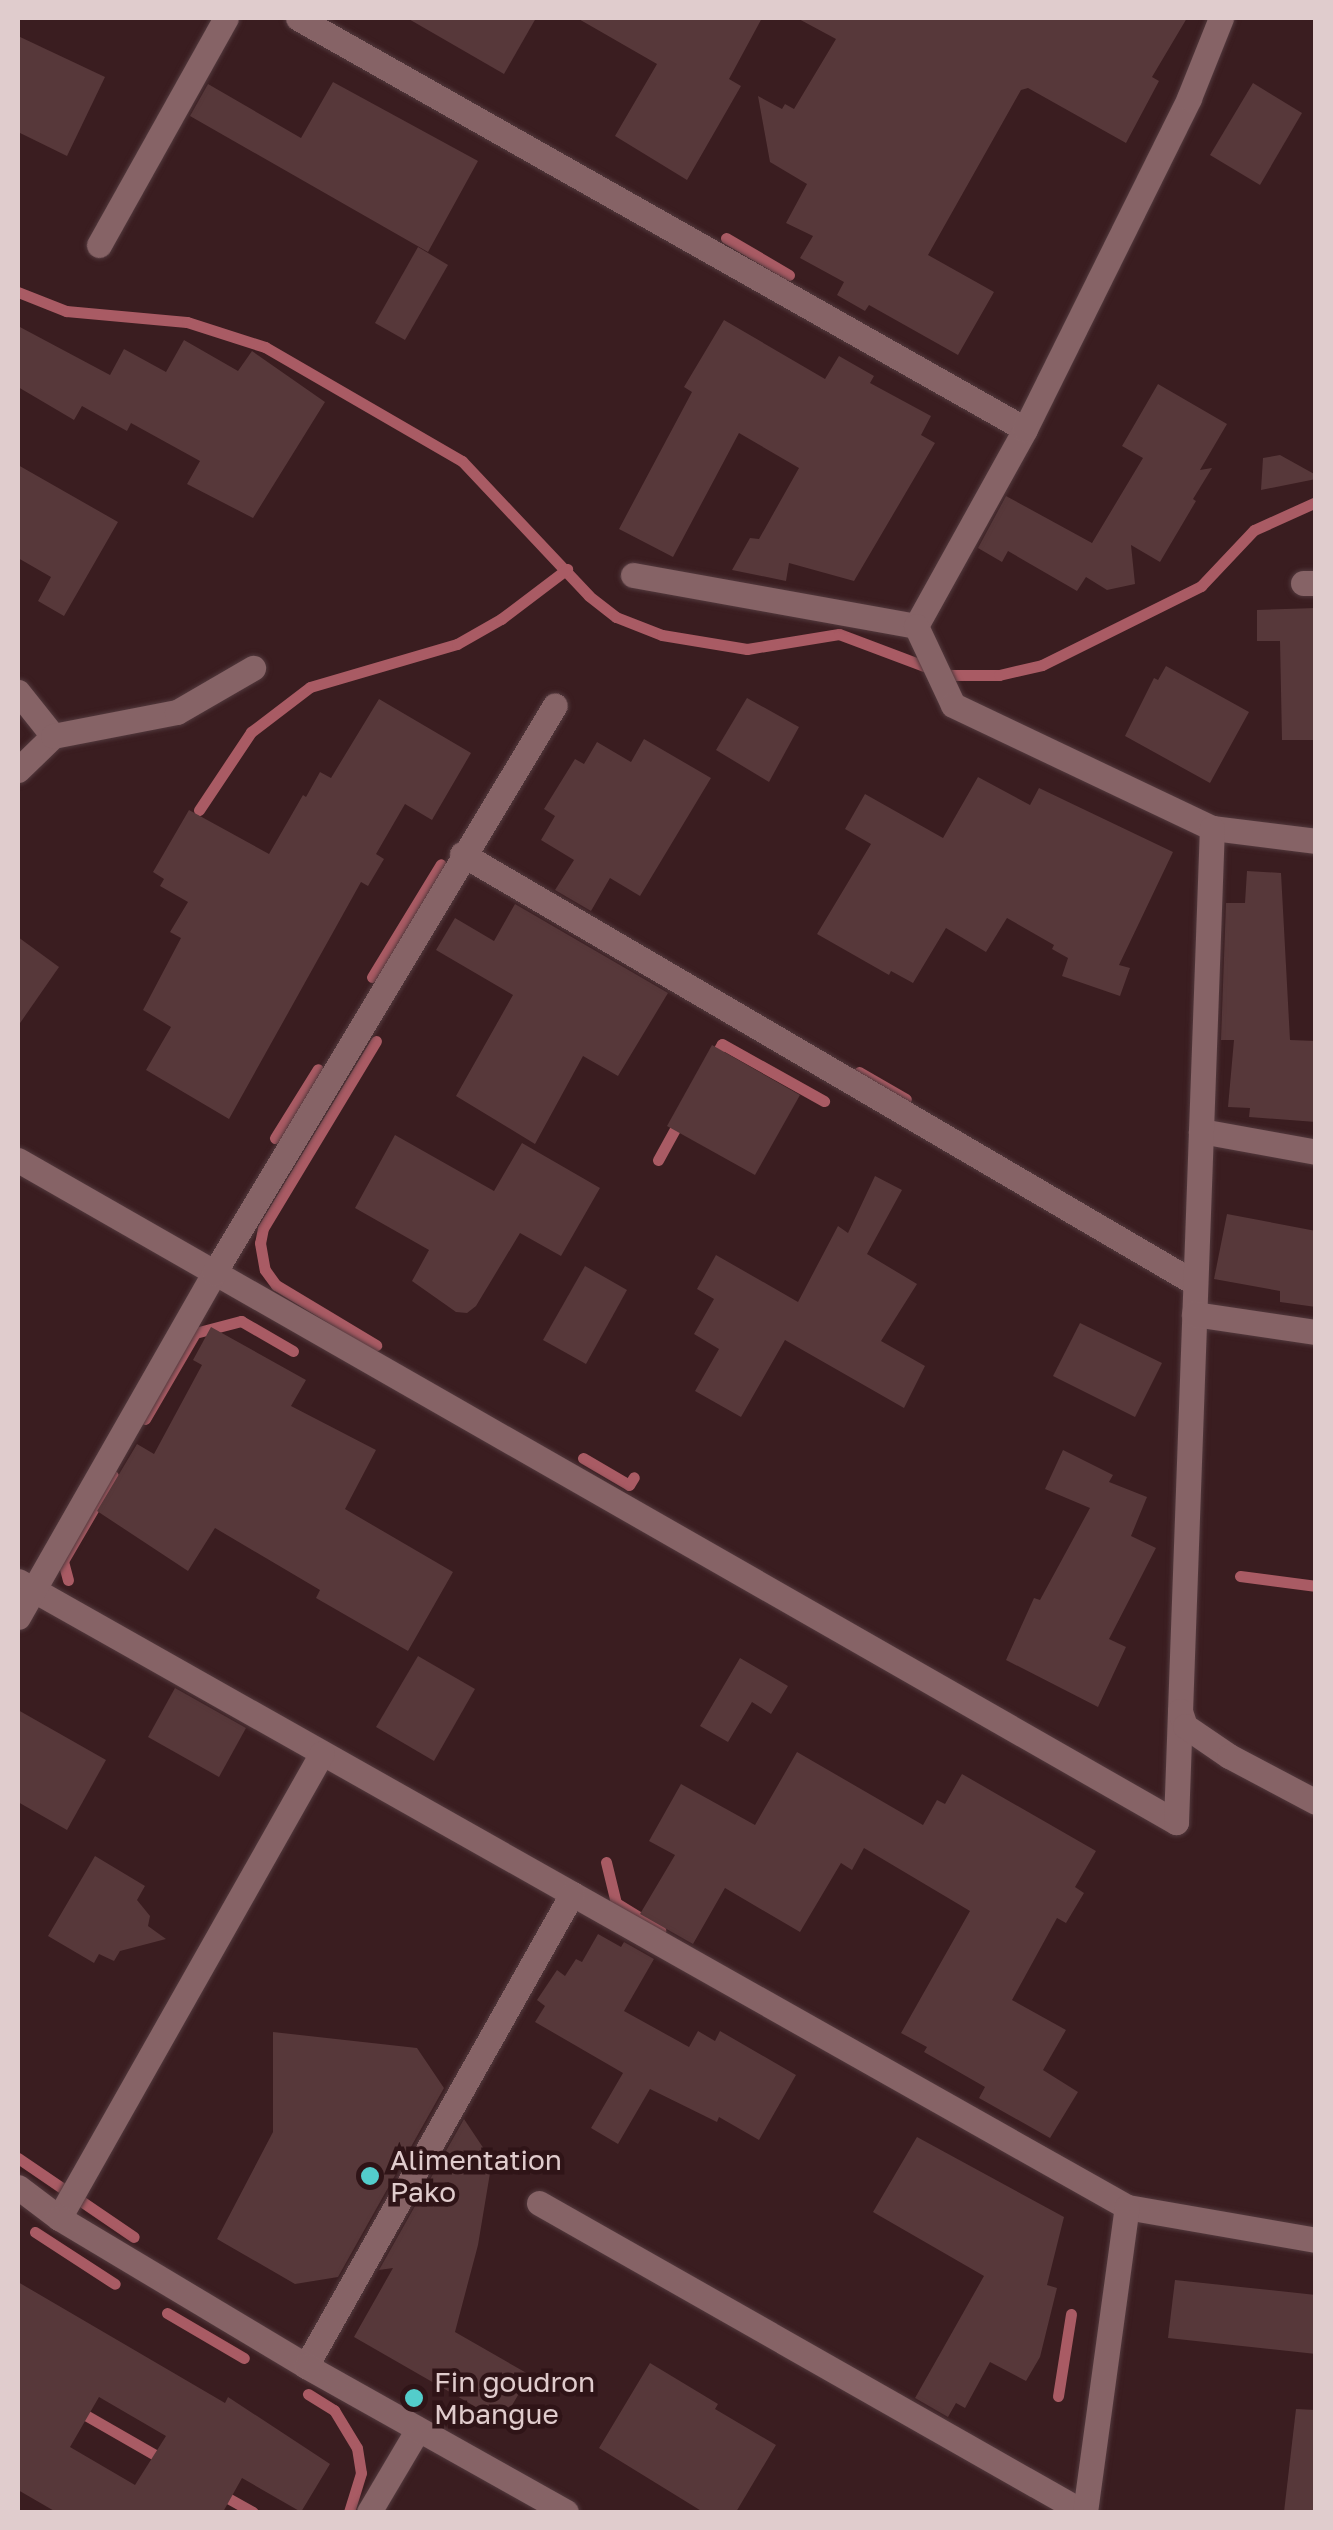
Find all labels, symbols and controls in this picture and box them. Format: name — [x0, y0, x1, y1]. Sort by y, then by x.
place label: Alimentation Pako — [390, 2143, 562, 2209]
marker: Alimentation Pako — [359, 2165, 381, 2187]
place label: Fin goudron Mbangue — [434, 2365, 595, 2431]
marker: Fin goudron Mbangue — [403, 2387, 425, 2409]

